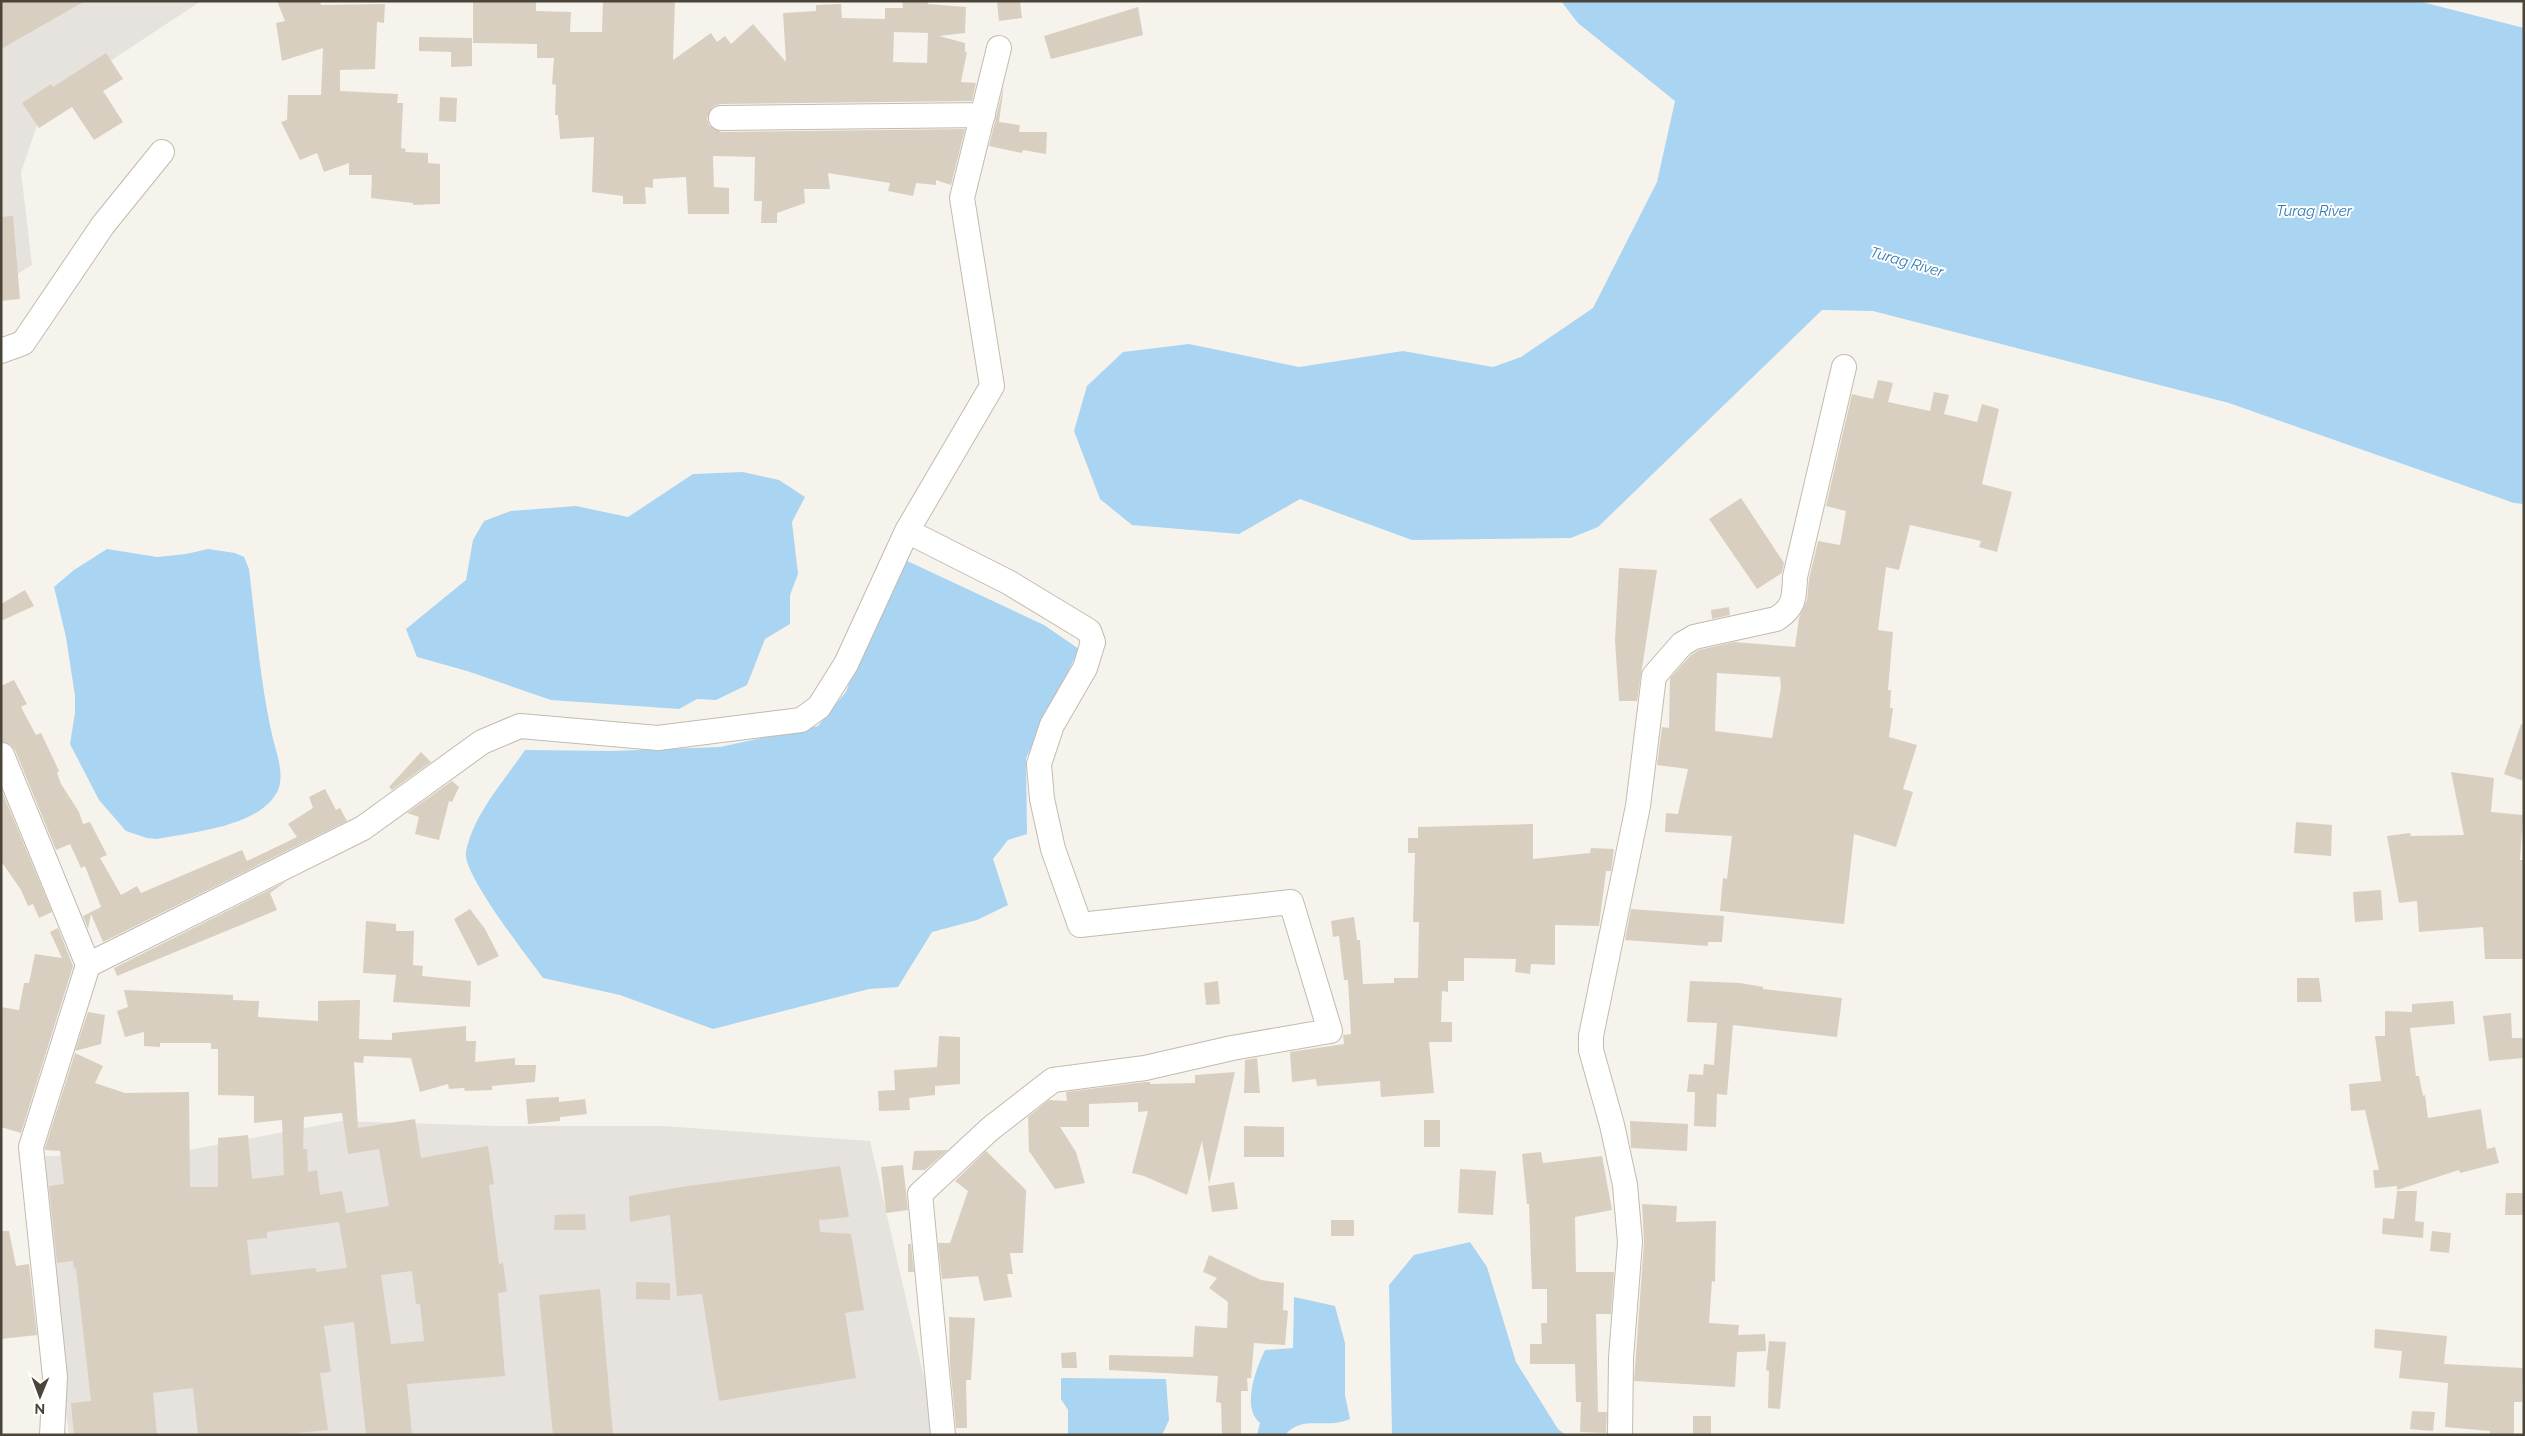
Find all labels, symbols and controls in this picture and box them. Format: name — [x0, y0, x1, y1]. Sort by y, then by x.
water label: Turag River — [2276, 202, 2353, 220]
water label: Turag River — [1868, 243, 1947, 281]
north arrow — [15, 1371, 65, 1421]
text: N — [34, 1401, 45, 1417]

